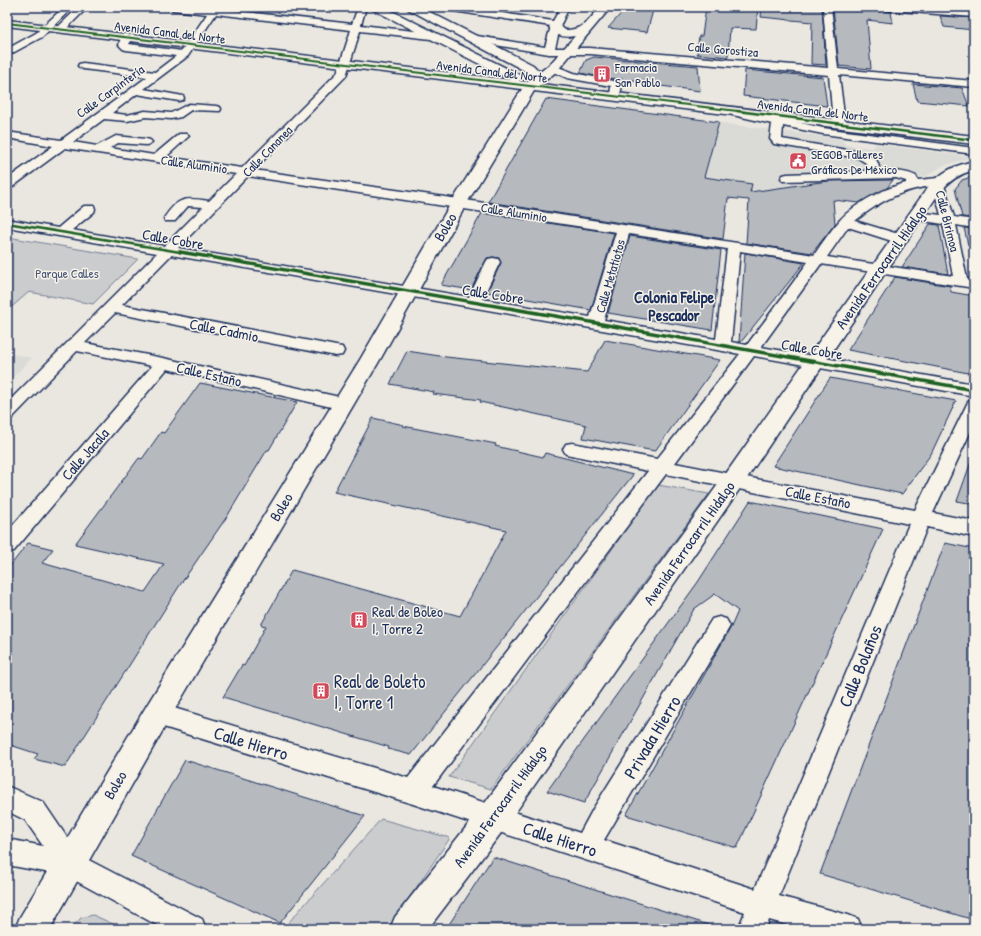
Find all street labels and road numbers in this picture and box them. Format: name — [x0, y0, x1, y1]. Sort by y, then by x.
street label: Avenida Canal del Norte — [113, 16, 227, 48]
street label: Calle Gorostiza — [687, 37, 759, 61]
street label: Avenida Canal del Norte — [435, 55, 549, 87]
street label: Calle Carpintería — [72, 60, 148, 122]
street label: Avenida Canal del Norte — [756, 94, 870, 126]
street label: Calle Cananea — [238, 121, 296, 181]
street label: Calle Aluminio — [160, 150, 228, 178]
street label: Calle Birimoa — [932, 188, 964, 254]
street label: Calle Aluminio — [480, 198, 548, 226]
street label: Avenida Ferrocarril Hidalgo — [830, 201, 932, 333]
street label: Boleo — [428, 209, 462, 245]
street label: Calle Cobre — [141, 223, 205, 255]
street label: Calle Metatiotos — [591, 237, 629, 315]
street label: Calle Cobre — [461, 279, 525, 309]
street label: Calle Cadmio — [188, 313, 260, 347]
street label: Calle Cobre — [780, 333, 844, 365]
street label: Calle Estaño — [174, 356, 244, 392]
street label: Calle Jacala — [56, 423, 114, 485]
street label: Avenida Ferrocarril Hidalgo — [638, 477, 740, 609]
street label: Calle Estaño — [783, 480, 853, 514]
street label: Boleo — [264, 489, 298, 525]
street label: Calle Bolaños — [832, 621, 888, 711]
street label: Privada Hierro — [617, 691, 687, 783]
street label: Calle Hierro — [211, 720, 291, 766]
street label: Avenida Ferrocarril Hidalgo — [448, 740, 552, 872]
street label: Boleo — [98, 767, 132, 803]
street label: Calle Hierro — [520, 815, 600, 863]

